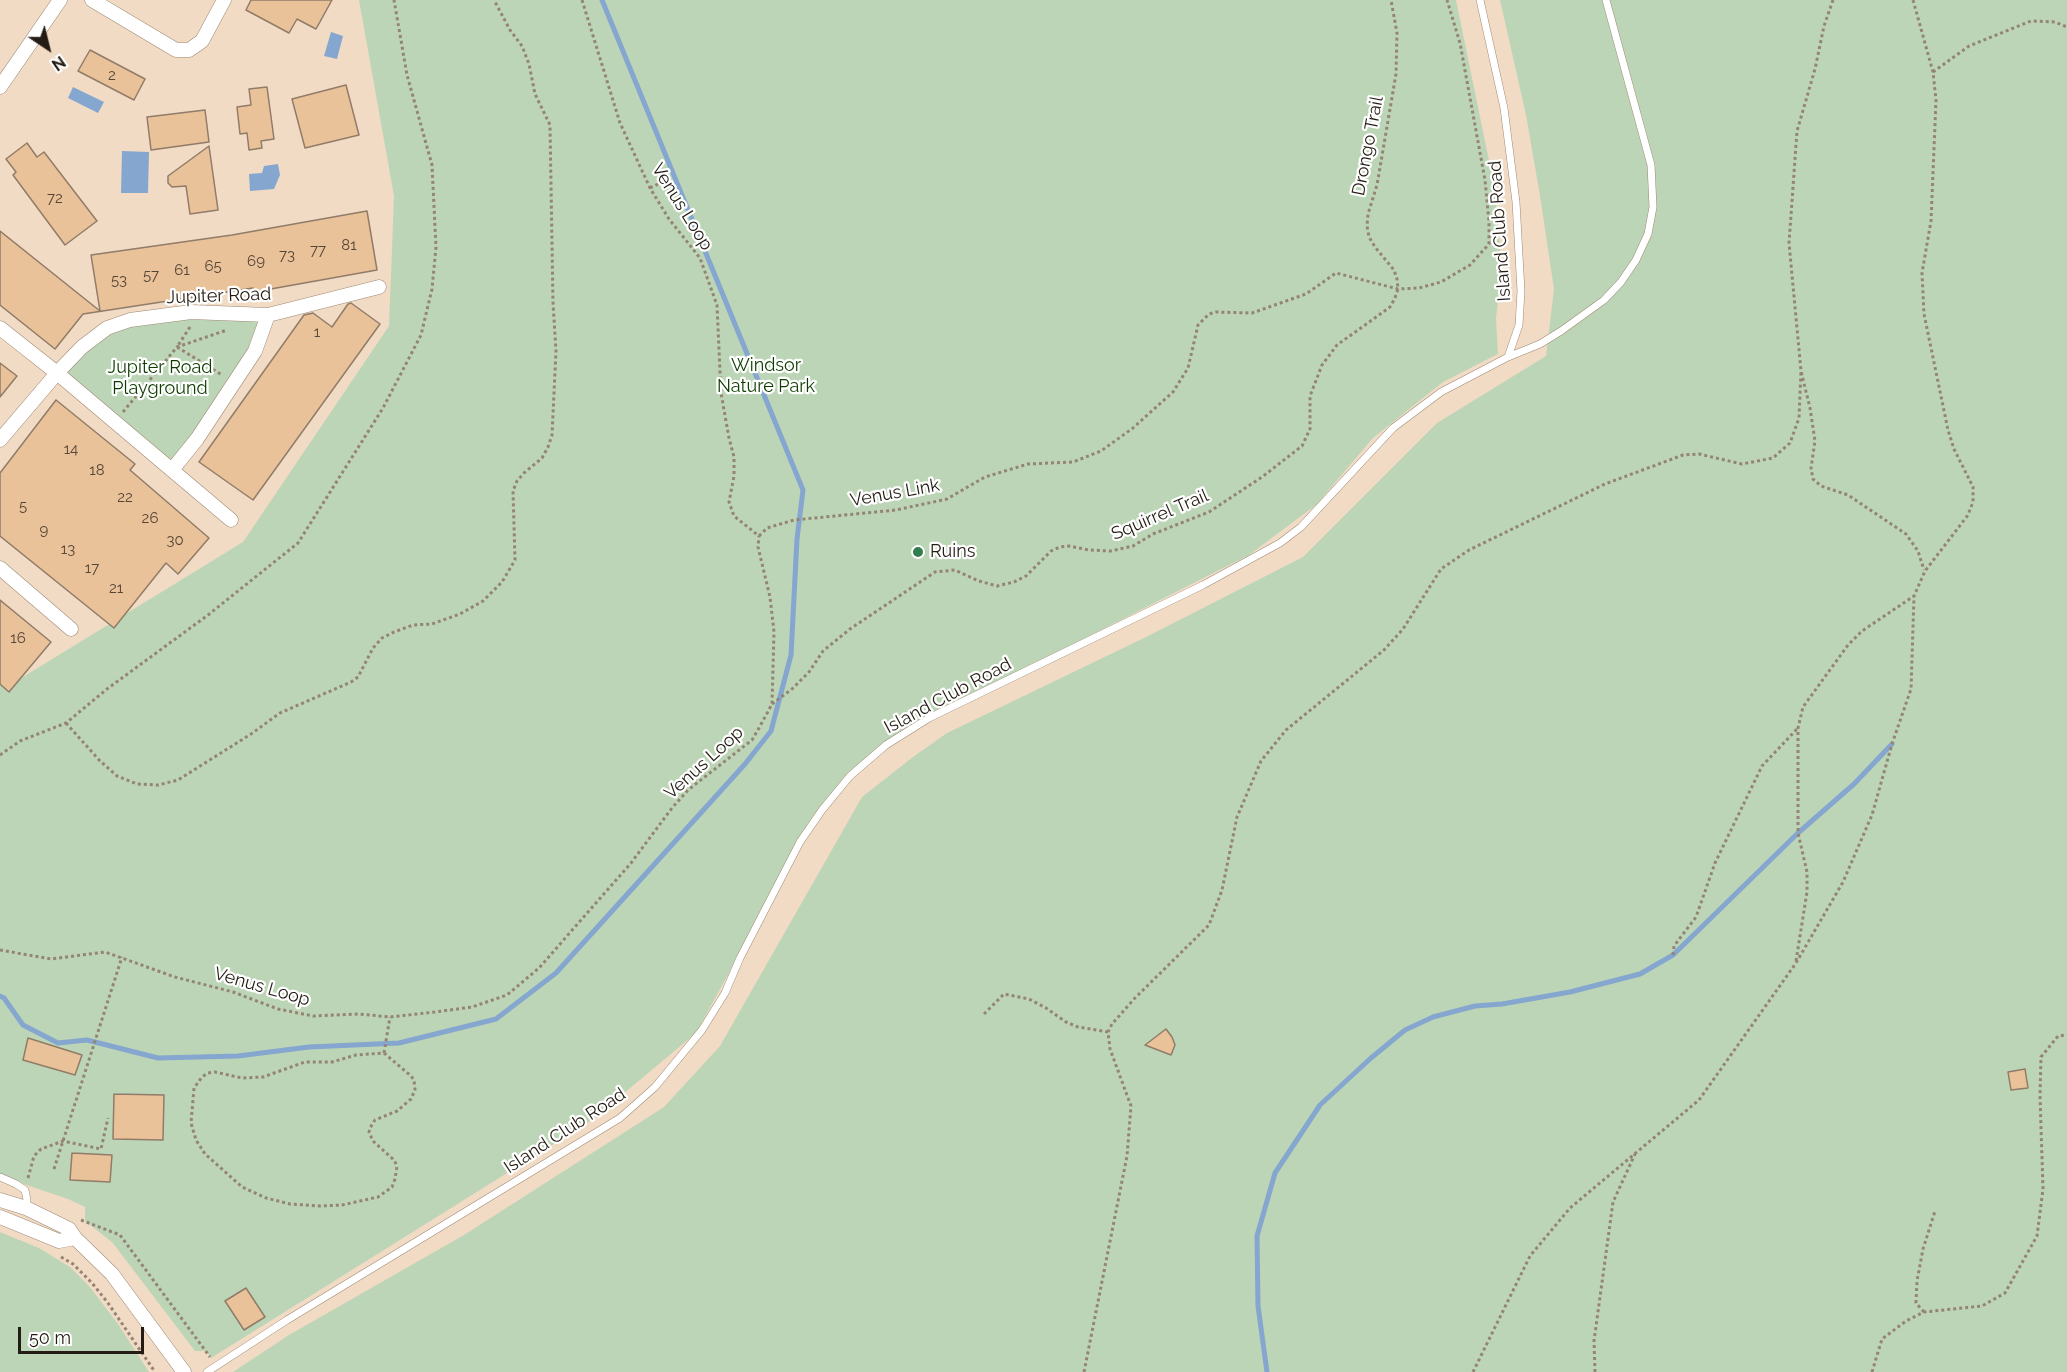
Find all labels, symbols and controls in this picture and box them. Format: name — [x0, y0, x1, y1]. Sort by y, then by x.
north arrow — [18, 18, 78, 78]
text: N — [48, 52, 69, 74]
house number: 2 — [108, 66, 116, 84]
street label: Drongo Trail — [1348, 94, 1388, 198]
street label: Venus Loop — [647, 159, 717, 255]
street label: Island Club Road — [1484, 160, 1516, 302]
house number: 72 — [47, 189, 63, 207]
house number: 81 — [341, 236, 357, 254]
house number: 77 — [310, 241, 326, 259]
house number: 73 — [279, 246, 295, 264]
house number: 69 — [247, 252, 265, 270]
house number: 65 — [204, 257, 222, 275]
house number: 61 — [174, 261, 190, 279]
house number: 57 — [143, 266, 159, 284]
house number: 53 — [111, 271, 127, 289]
street label: Jupiter Road — [166, 283, 272, 309]
house number: 1 — [314, 323, 320, 341]
park label: Windsor Nature Park — [717, 355, 815, 398]
park label: Jupiter Road Playground — [108, 357, 212, 400]
house number: 14 — [64, 440, 78, 458]
house number: 18 — [89, 461, 105, 479]
street label: Venus Link — [849, 475, 941, 511]
street label: Squirrel Trail — [1108, 485, 1212, 545]
house number: 22 — [117, 488, 133, 506]
house number: 5 — [19, 497, 27, 515]
house number: 26 — [142, 509, 158, 527]
house number: 9 — [40, 521, 48, 539]
house number: 30 — [166, 531, 184, 549]
house number: 13 — [61, 540, 75, 558]
place label: Ruins — [930, 541, 975, 563]
marker: Ruins — [911, 545, 925, 559]
house number: 17 — [85, 559, 99, 577]
house number: 21 — [109, 579, 123, 597]
house number: 16 — [10, 629, 26, 647]
street label: Island Club Road — [881, 653, 1015, 739]
street label: Venus Loop — [660, 722, 748, 804]
street label: Venus Loop — [212, 963, 312, 1011]
street label: Island Club Road — [500, 1084, 630, 1178]
scale bar — [21, 1315, 147, 1353]
text: 50 m — [29, 1327, 71, 1348]

